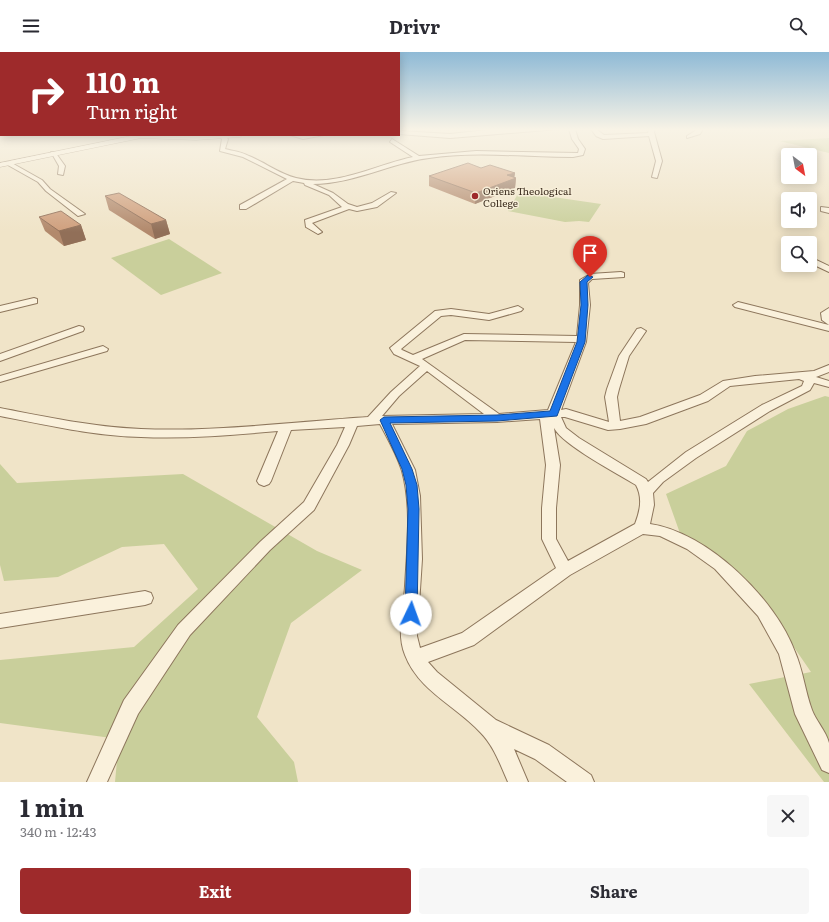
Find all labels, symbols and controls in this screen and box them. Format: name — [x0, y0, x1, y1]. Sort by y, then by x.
text: Drivr — [389, 13, 440, 40]
icon: menu — [20, 15, 42, 37]
icon: search — [787, 15, 809, 37]
text: 110 m — [86, 60, 160, 102]
icon: right — [20, 68, 72, 120]
text: Turn right — [86, 98, 177, 125]
north arrow — [781, 148, 817, 184]
map controls — [781, 148, 817, 272]
place label: Oriens Theological College — [483, 183, 572, 210]
marker: Oriens Theological College — [470, 191, 480, 201]
button: sound — [781, 192, 817, 228]
pin — [573, 236, 607, 277]
button: search — [781, 236, 817, 272]
icon: arrive — [579, 242, 601, 264]
position arrow — [390, 593, 432, 635]
text: 1 min — [20, 789, 84, 824]
button: close — [767, 795, 809, 837]
text: 340 m · 12:43 — [20, 822, 97, 841]
button: Exit — [20, 868, 411, 914]
button: Share — [419, 868, 809, 914]

